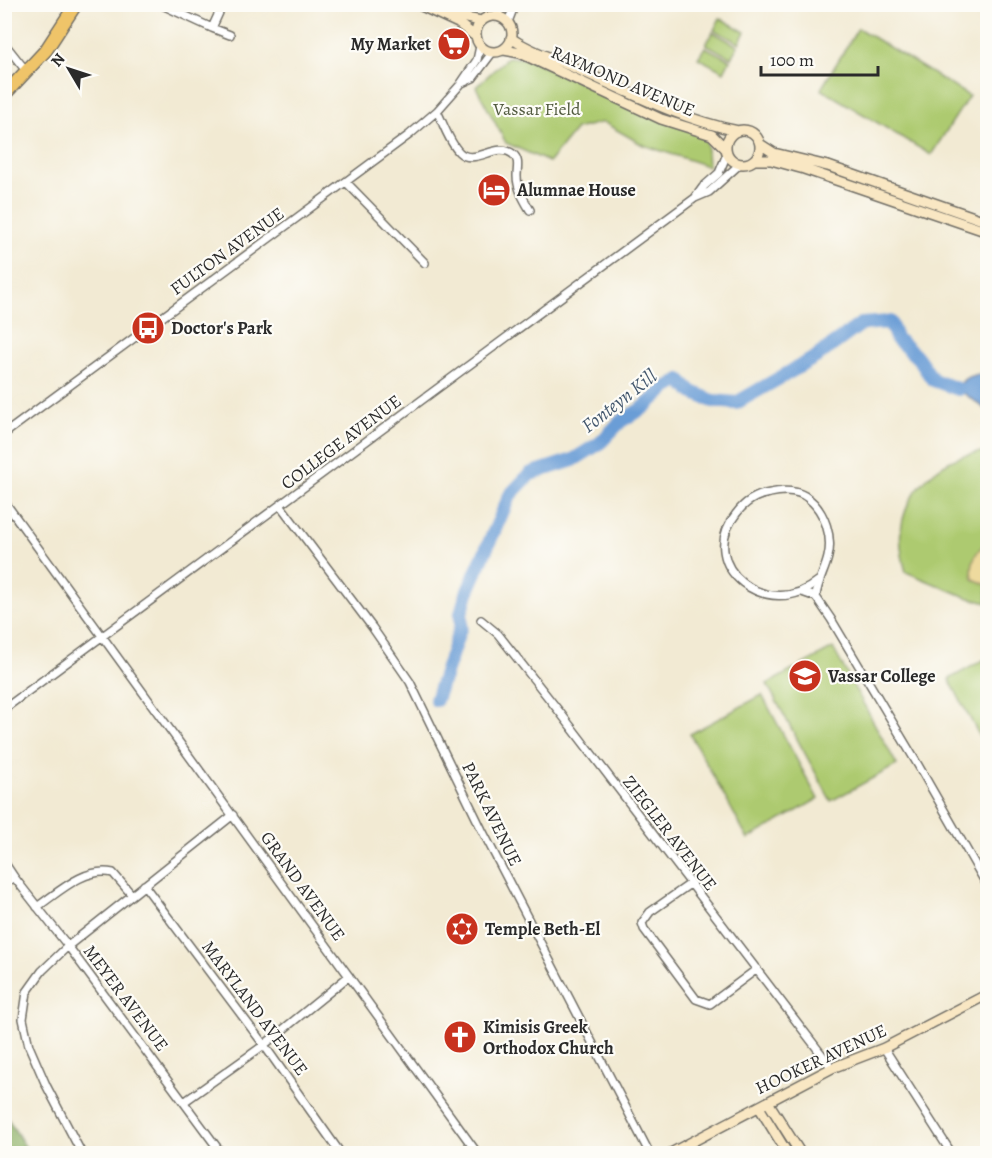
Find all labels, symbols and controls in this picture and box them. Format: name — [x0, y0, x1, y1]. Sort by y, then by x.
supermarket icon: My Market — [436, 26, 472, 62]
place label: My Market — [351, 32, 431, 56]
north arrow — [39, 39, 99, 99]
scale bar — [761, 39, 878, 77]
street label: RAYMOND AVENUE — [547, 40, 699, 122]
text: N — [46, 48, 71, 72]
text: 100 m — [770, 48, 814, 72]
park label: Vassar Field — [492, 97, 581, 121]
hotel icon: Alumnae House — [476, 172, 512, 208]
place label: Alumnae House — [516, 178, 636, 202]
street label: FULTON AVENUE — [165, 201, 289, 301]
bus stop icon: Doctor's Park — [130, 310, 166, 346]
place label: Doctor's Park — [171, 316, 273, 340]
water label: Fonteyn Kill — [576, 363, 662, 439]
street label: COLLEGE AVENUE — [276, 389, 406, 495]
school or university icon: Vassar College — [787, 658, 823, 694]
place label: Vassar College — [827, 664, 936, 688]
street label: PARK AVENUE — [456, 758, 528, 870]
street label: ZIEGLER AVENUE — [617, 770, 723, 896]
street label: GRAND AVENUE — [255, 826, 351, 946]
synagogue icon: Temple Beth-El — [444, 911, 480, 947]
place label: Temple Beth-El — [485, 917, 601, 941]
street label: MARYLAND AVENUE — [196, 936, 314, 1080]
street label: MEYER AVENUE — [78, 940, 174, 1056]
place label: Kimisis Greek Orthodox Church — [483, 1015, 614, 1060]
street label: HOOKER AVENUE — [751, 1018, 891, 1100]
church icon: Kimisis Greek Orthodox Church — [442, 1019, 478, 1055]

